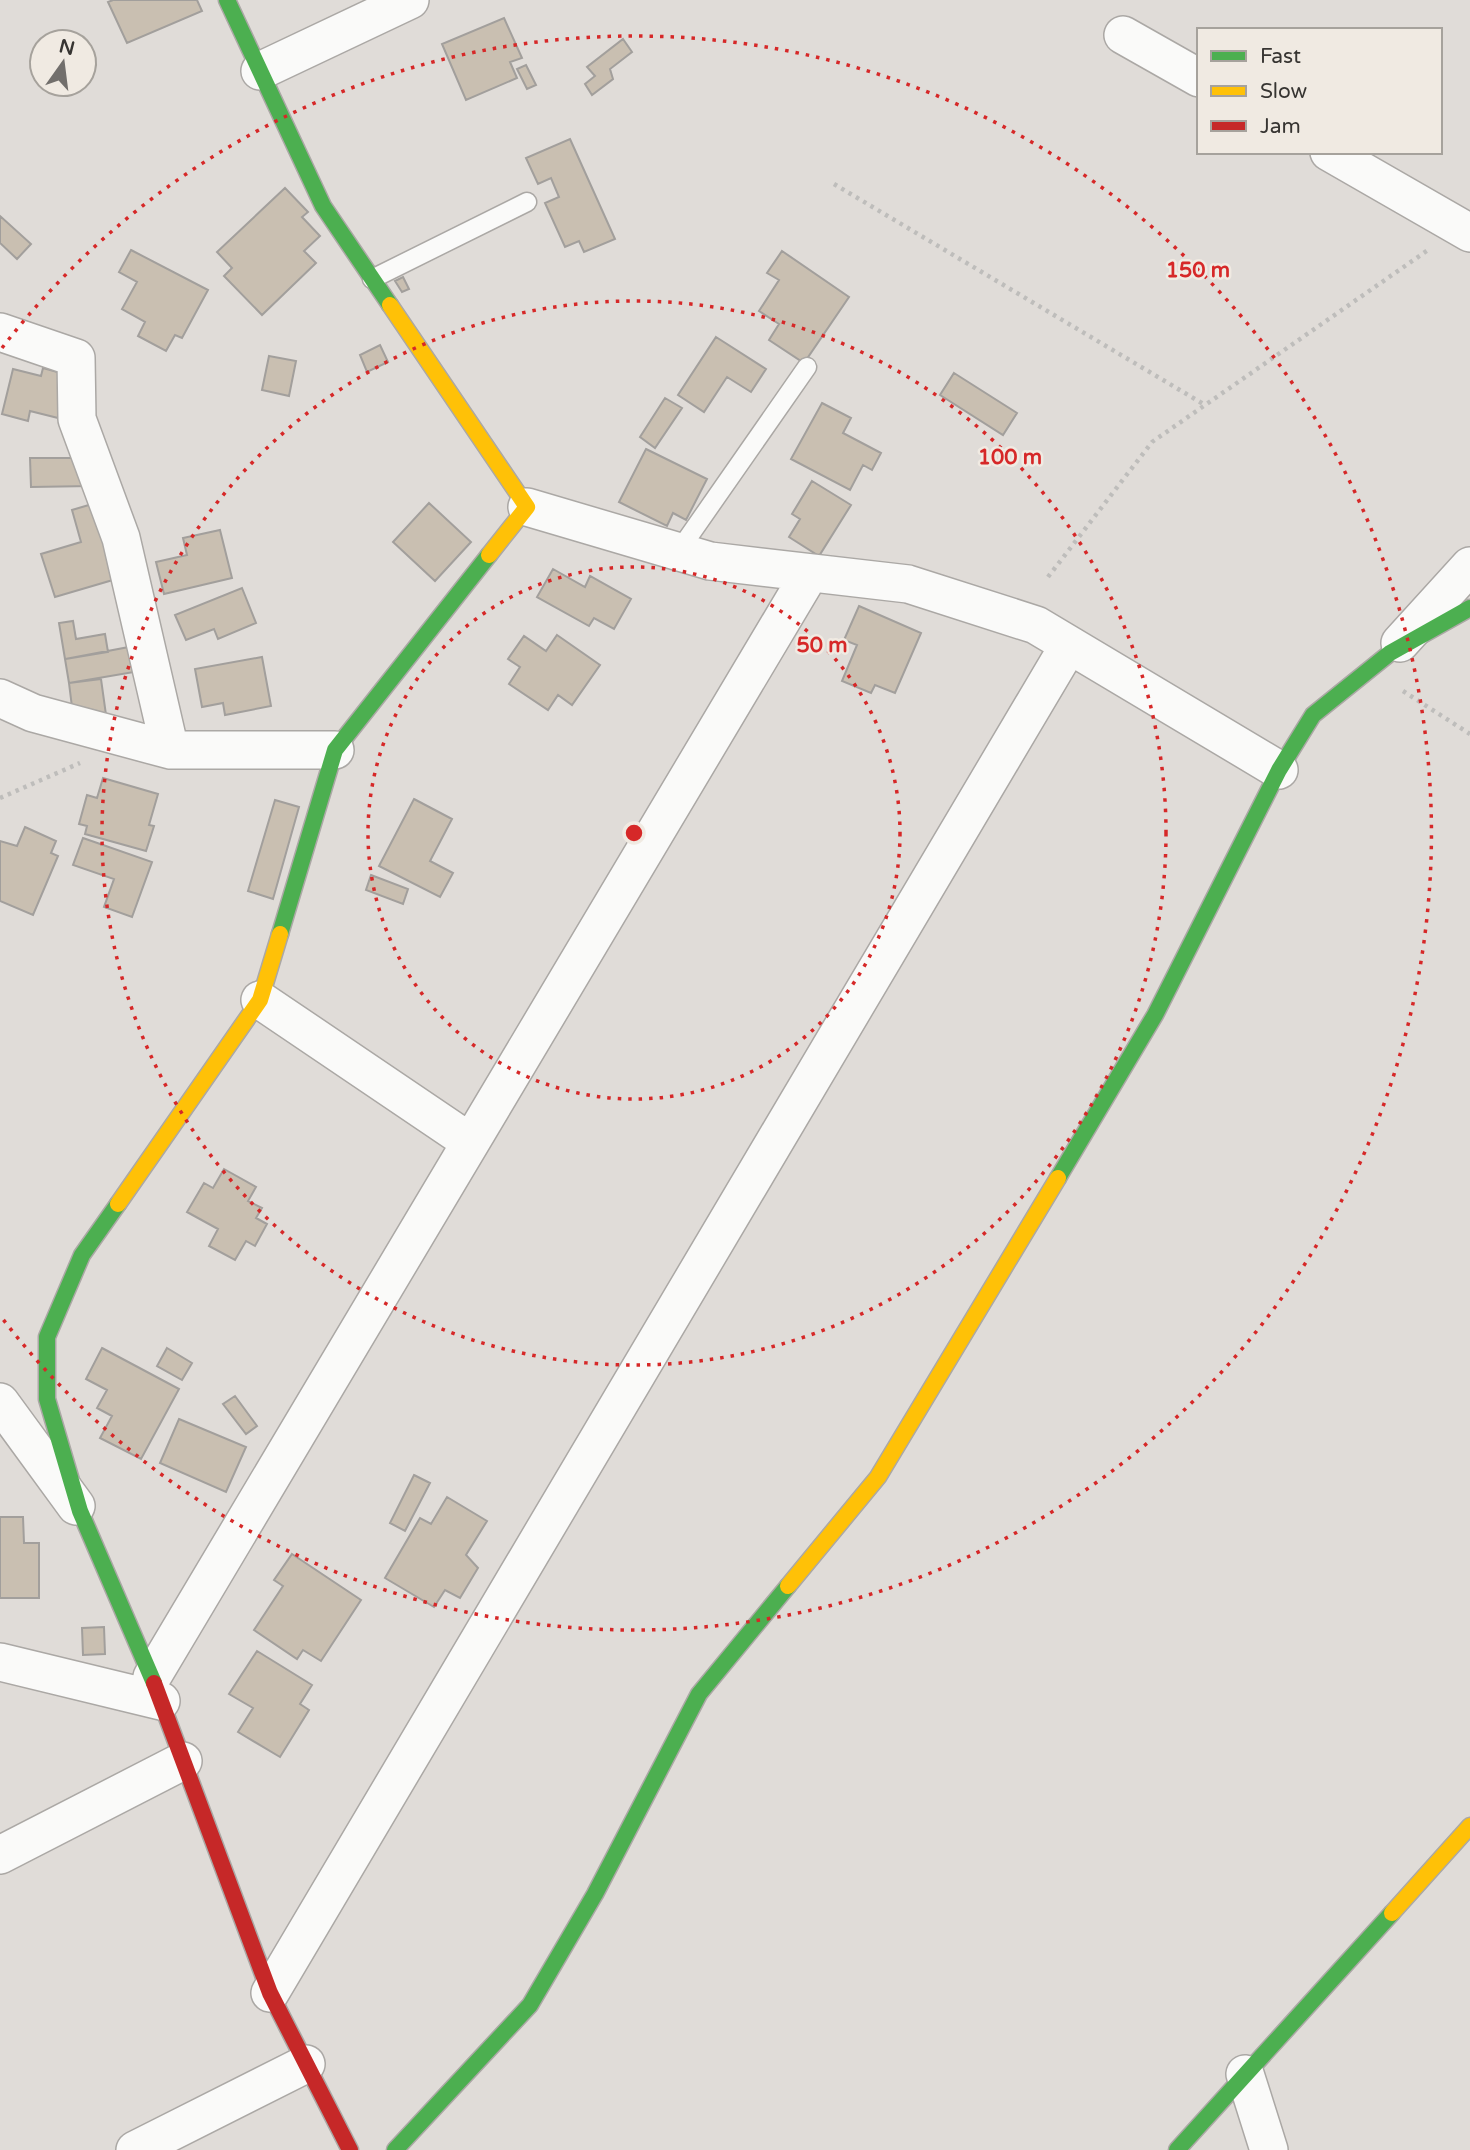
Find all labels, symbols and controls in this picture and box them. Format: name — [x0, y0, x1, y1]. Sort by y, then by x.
north arrow — [28, 28, 98, 98]
legend — [1197, 28, 1442, 154]
text: N — [57, 35, 77, 60]
text: Fast — [1260, 44, 1301, 69]
text: Slow — [1260, 79, 1308, 104]
text: Jam — [1260, 114, 1301, 139]
text: 150 m — [1166, 258, 1230, 283]
text: 100 m — [978, 445, 1042, 470]
text: 50 m — [796, 633, 848, 658]
centre of rings — [622, 821, 646, 845]

